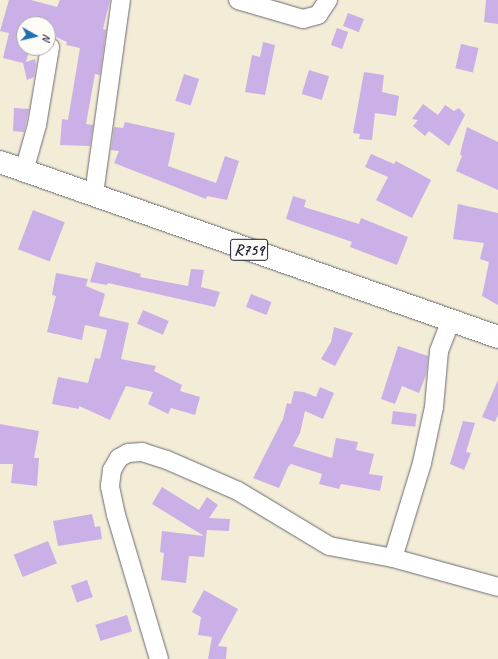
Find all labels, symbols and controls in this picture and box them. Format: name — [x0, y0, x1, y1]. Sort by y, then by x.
north arrow — [16, 16, 56, 56]
text: N — [39, 33, 54, 42]
road number: R759 — [230, 236, 268, 264]

